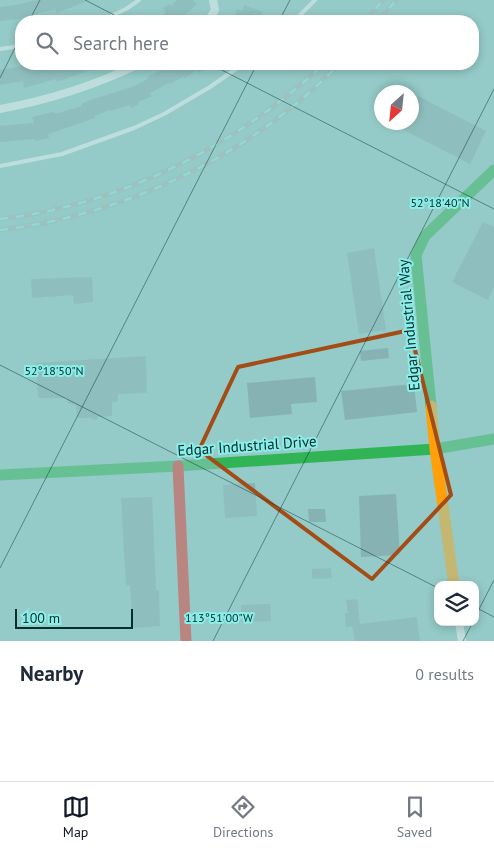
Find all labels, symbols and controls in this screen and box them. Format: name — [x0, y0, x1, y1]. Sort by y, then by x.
search box — [15, 15, 479, 70]
icon: search — [33, 29, 61, 57]
text: Search here — [73, 31, 169, 55]
north arrow — [374, 85, 419, 130]
text: 52°18'40"N — [410, 195, 470, 210]
street label: Edgar Industrial Way — [393, 259, 424, 391]
text: 52°18'50"N — [24, 363, 84, 378]
street label: Edgar Industrial Drive — [177, 431, 317, 460]
map controls — [434, 581, 479, 626]
button: layers — [434, 581, 479, 626]
scale bar — [15, 606, 132, 629]
text: 100 m — [22, 609, 60, 627]
text: 113°51'00"W — [185, 610, 253, 625]
text: Nearby — [20, 660, 83, 687]
text: 0 results — [415, 664, 474, 684]
tab: Map — [62, 793, 90, 841]
tab: Directions — [213, 793, 273, 841]
tab: Saved — [397, 793, 432, 841]

